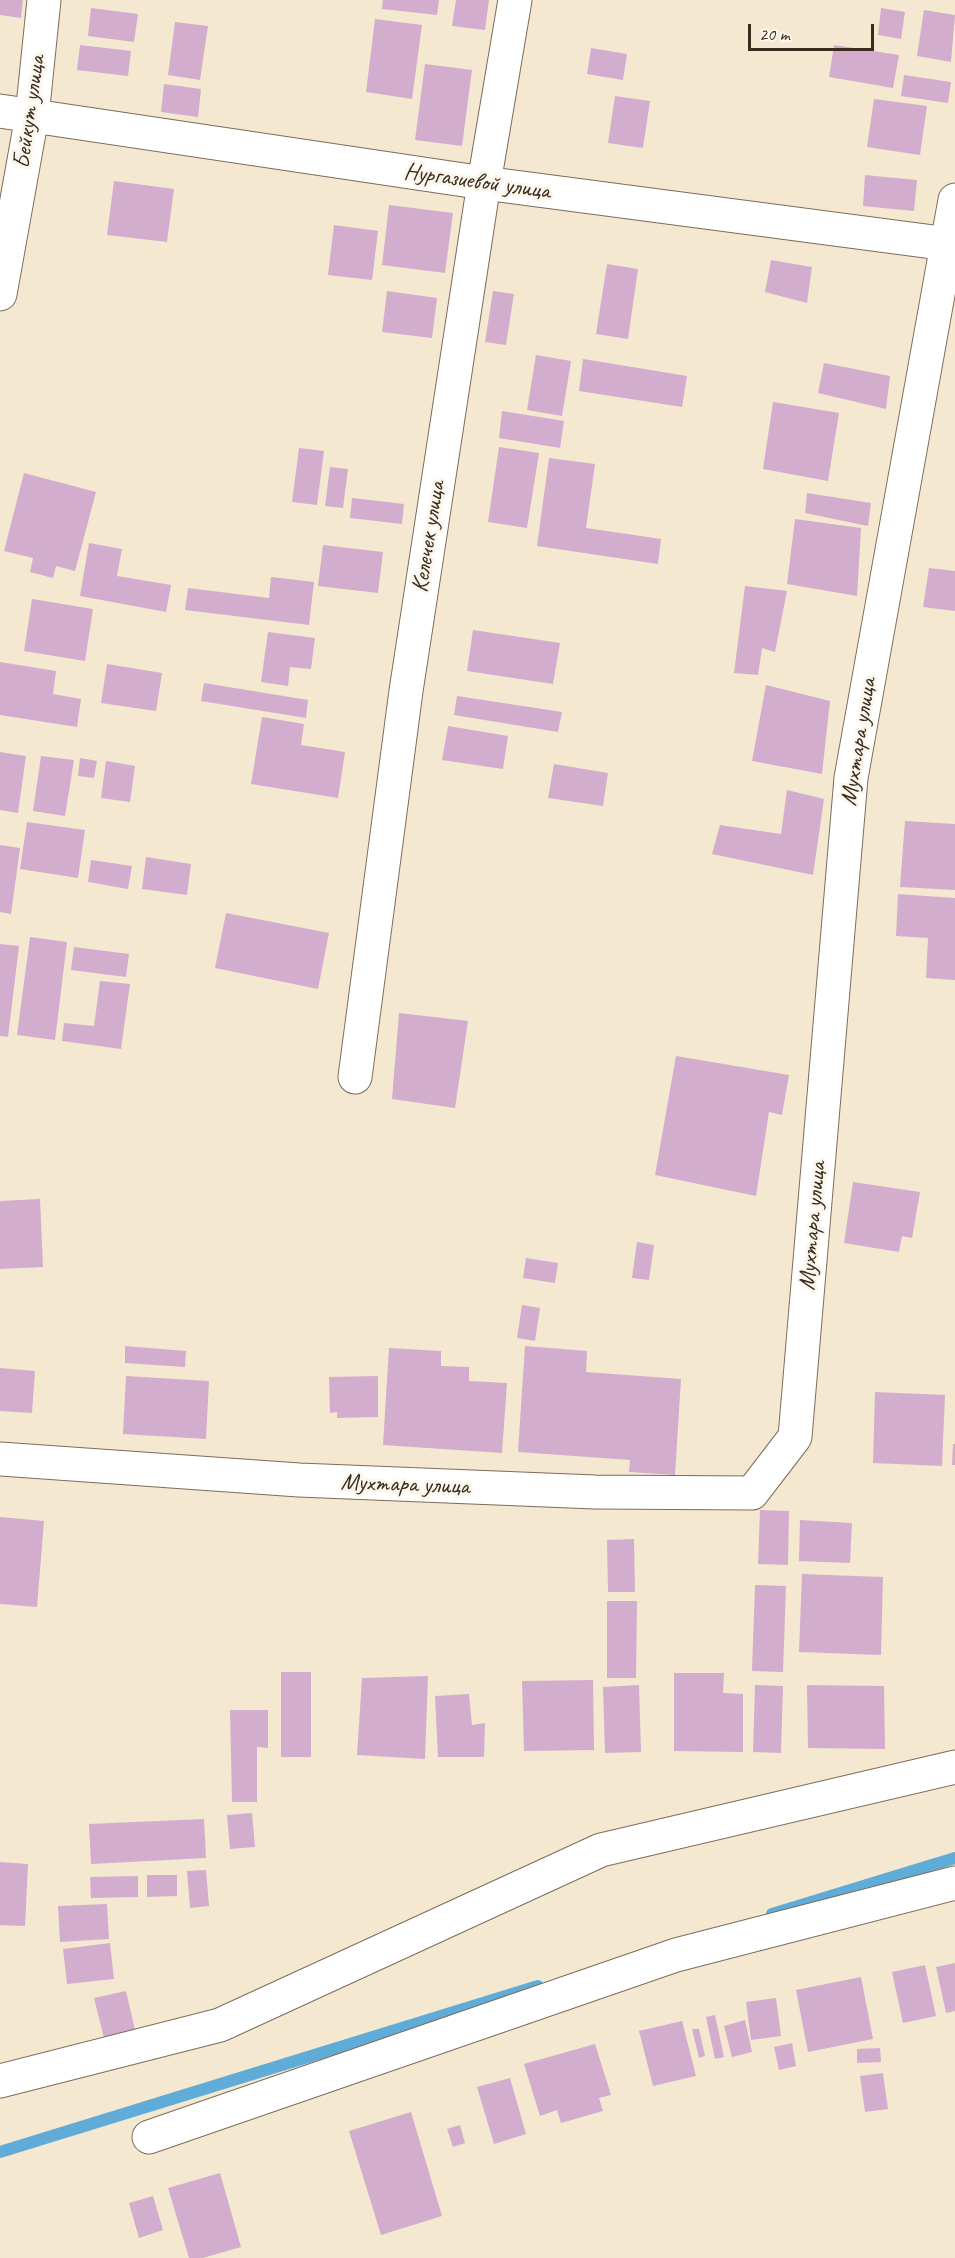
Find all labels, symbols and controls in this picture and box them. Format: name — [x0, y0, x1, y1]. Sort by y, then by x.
scale bar — [751, 12, 877, 50]
text: 20 m — [759, 23, 790, 45]
street label: Бейкут улица — [8, 54, 52, 170]
street label: Нургазиевой улица — [402, 157, 552, 207]
street label: Келечек улица — [406, 479, 452, 595]
street label: Мухтара улица — [835, 676, 883, 808]
street label: Мухтара улица — [793, 1161, 833, 1291]
street label: Мухтара улица — [340, 1468, 470, 1502]

